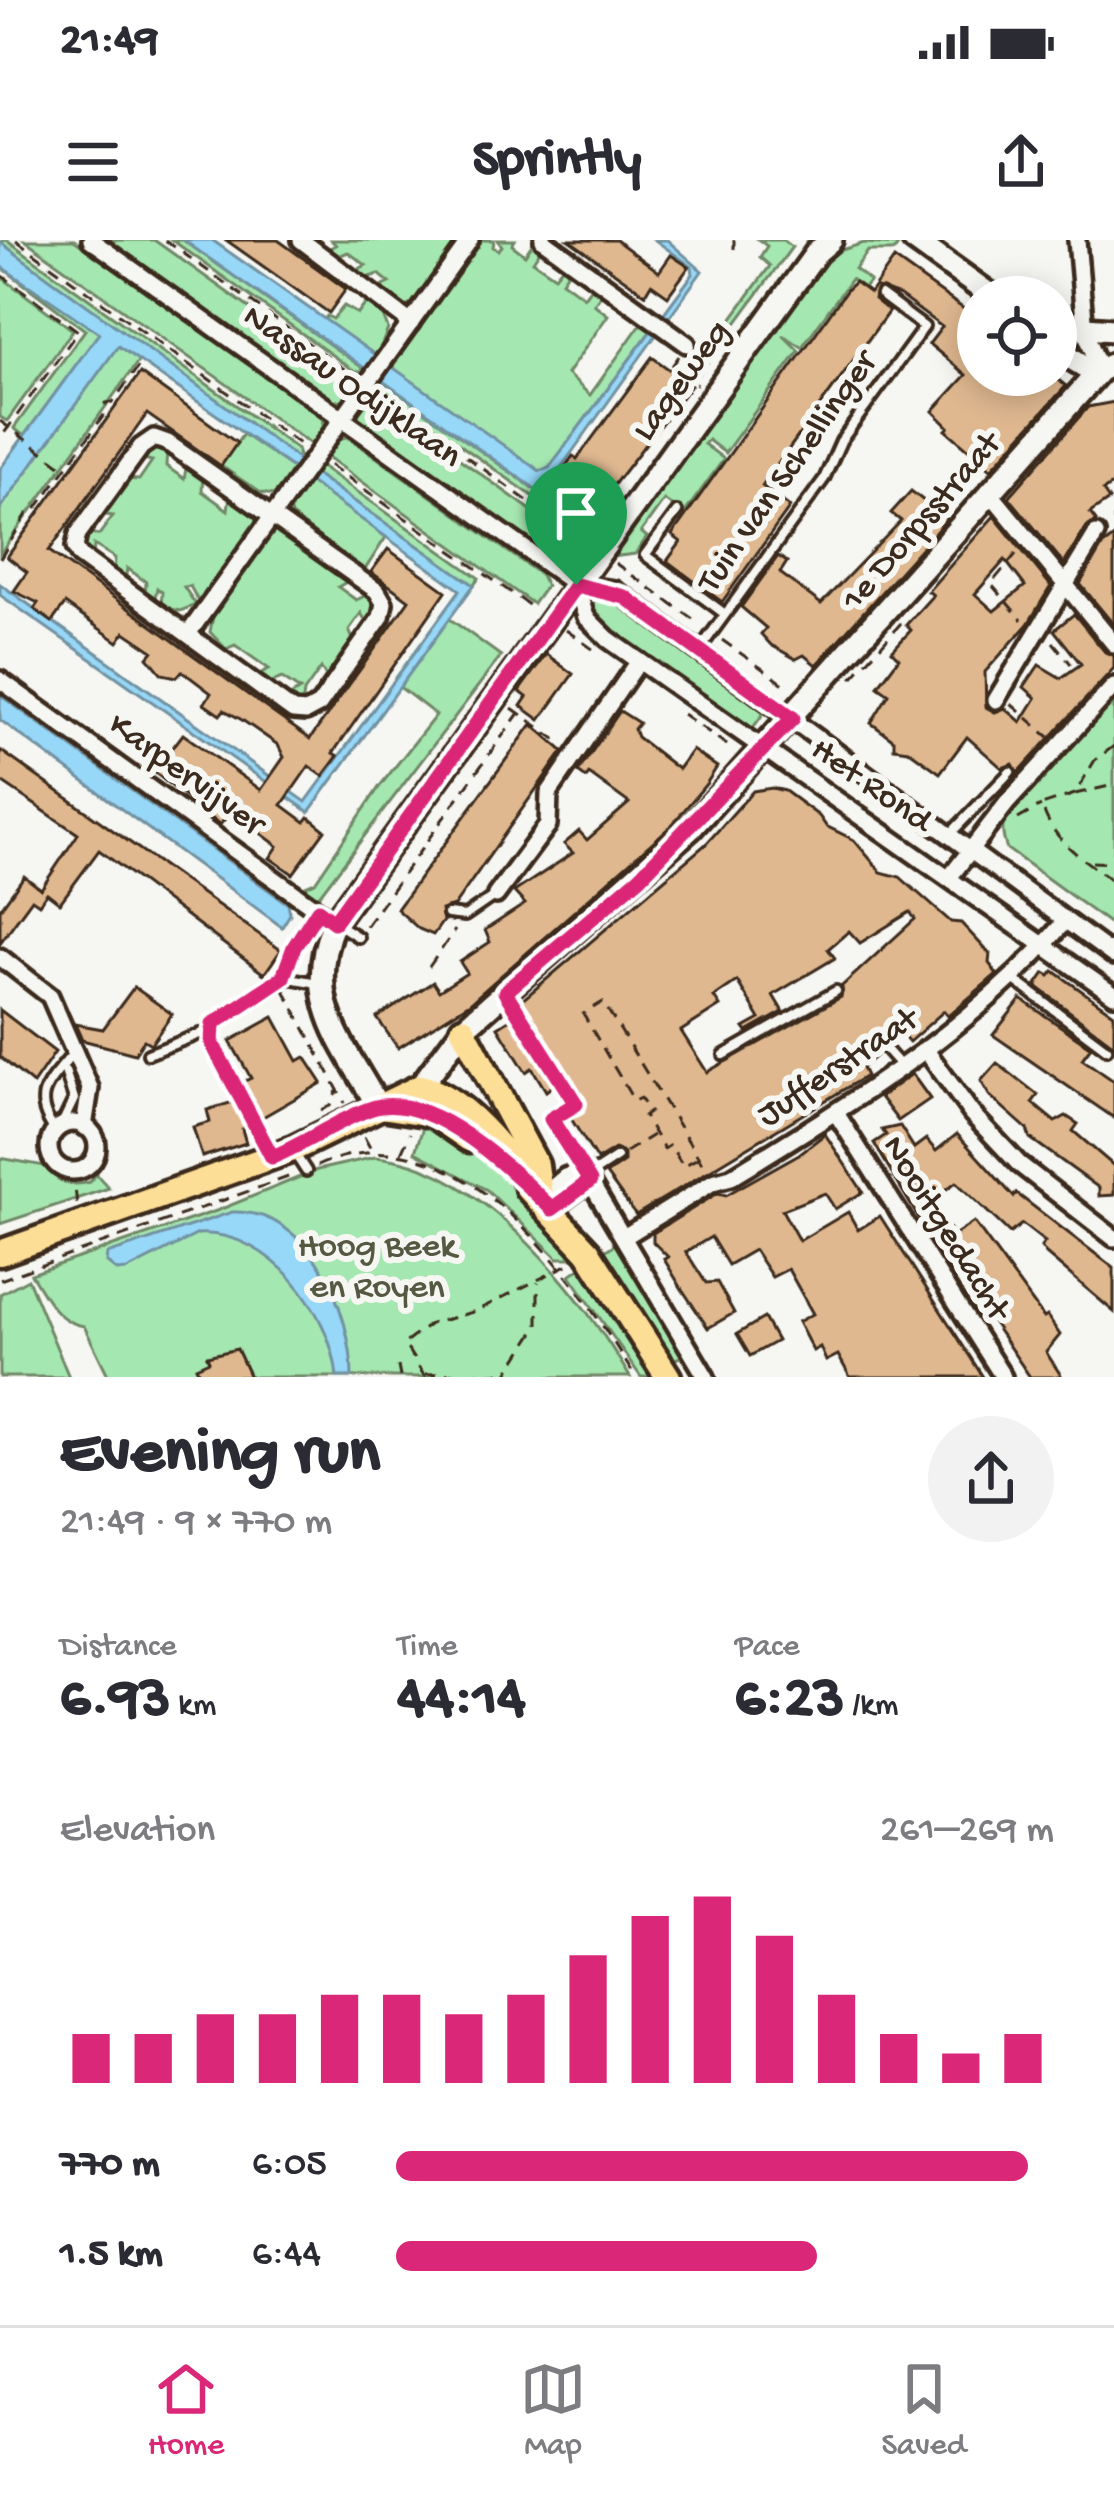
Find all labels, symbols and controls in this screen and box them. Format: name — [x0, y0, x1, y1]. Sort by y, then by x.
text: 21:49 — [60, 16, 158, 69]
icon: menu — [60, 129, 126, 195]
icon: share — [988, 129, 1054, 195]
text: Sprintly — [473, 130, 641, 194]
map controls — [957, 276, 1077, 396]
button: locate — [957, 276, 1077, 396]
street label: Nassau Odijklaan — [233, 297, 469, 479]
street label: Lageweg — [625, 313, 741, 451]
street label: Tuin van Schellinger — [688, 341, 890, 604]
street label: 1e Dorpsstraat — [833, 422, 1015, 622]
pin — [525, 462, 627, 585]
icon: arrive — [543, 480, 609, 546]
street label: Karpervijver — [98, 705, 274, 849]
street label: Het Rond — [801, 730, 941, 846]
street label: Jufferstraat — [750, 998, 930, 1138]
street label: Nooitgedacht — [870, 1129, 1020, 1332]
park label: Hoog Beek en Royen — [298, 1227, 459, 1311]
button: share — [928, 1416, 1054, 1542]
text: Evening run — [60, 1417, 380, 1495]
text: 21:49 · 9 × 770 m — [60, 1501, 332, 1547]
text: Distance — [60, 1629, 177, 1667]
text: Time — [397, 1629, 458, 1667]
text: Pace — [735, 1629, 799, 1667]
text: 6.93 — [60, 1667, 170, 1737]
text: 44:14 — [397, 1667, 526, 1737]
text: 6:23 — [735, 1667, 844, 1737]
text: km — [170, 1688, 216, 1726]
text: /km — [844, 1688, 898, 1726]
text: Elevation — [60, 1809, 215, 1855]
text: 261–269 m — [880, 1809, 1054, 1855]
text: 770 m — [60, 2143, 160, 2189]
text: 6:05 — [252, 2143, 327, 2189]
text: 1.5 km — [60, 2233, 163, 2279]
text: 6:44 — [252, 2233, 321, 2279]
tab: Home — [148, 2356, 224, 2466]
tab: Map — [520, 2356, 586, 2466]
tab: Saved — [882, 2356, 966, 2466]

